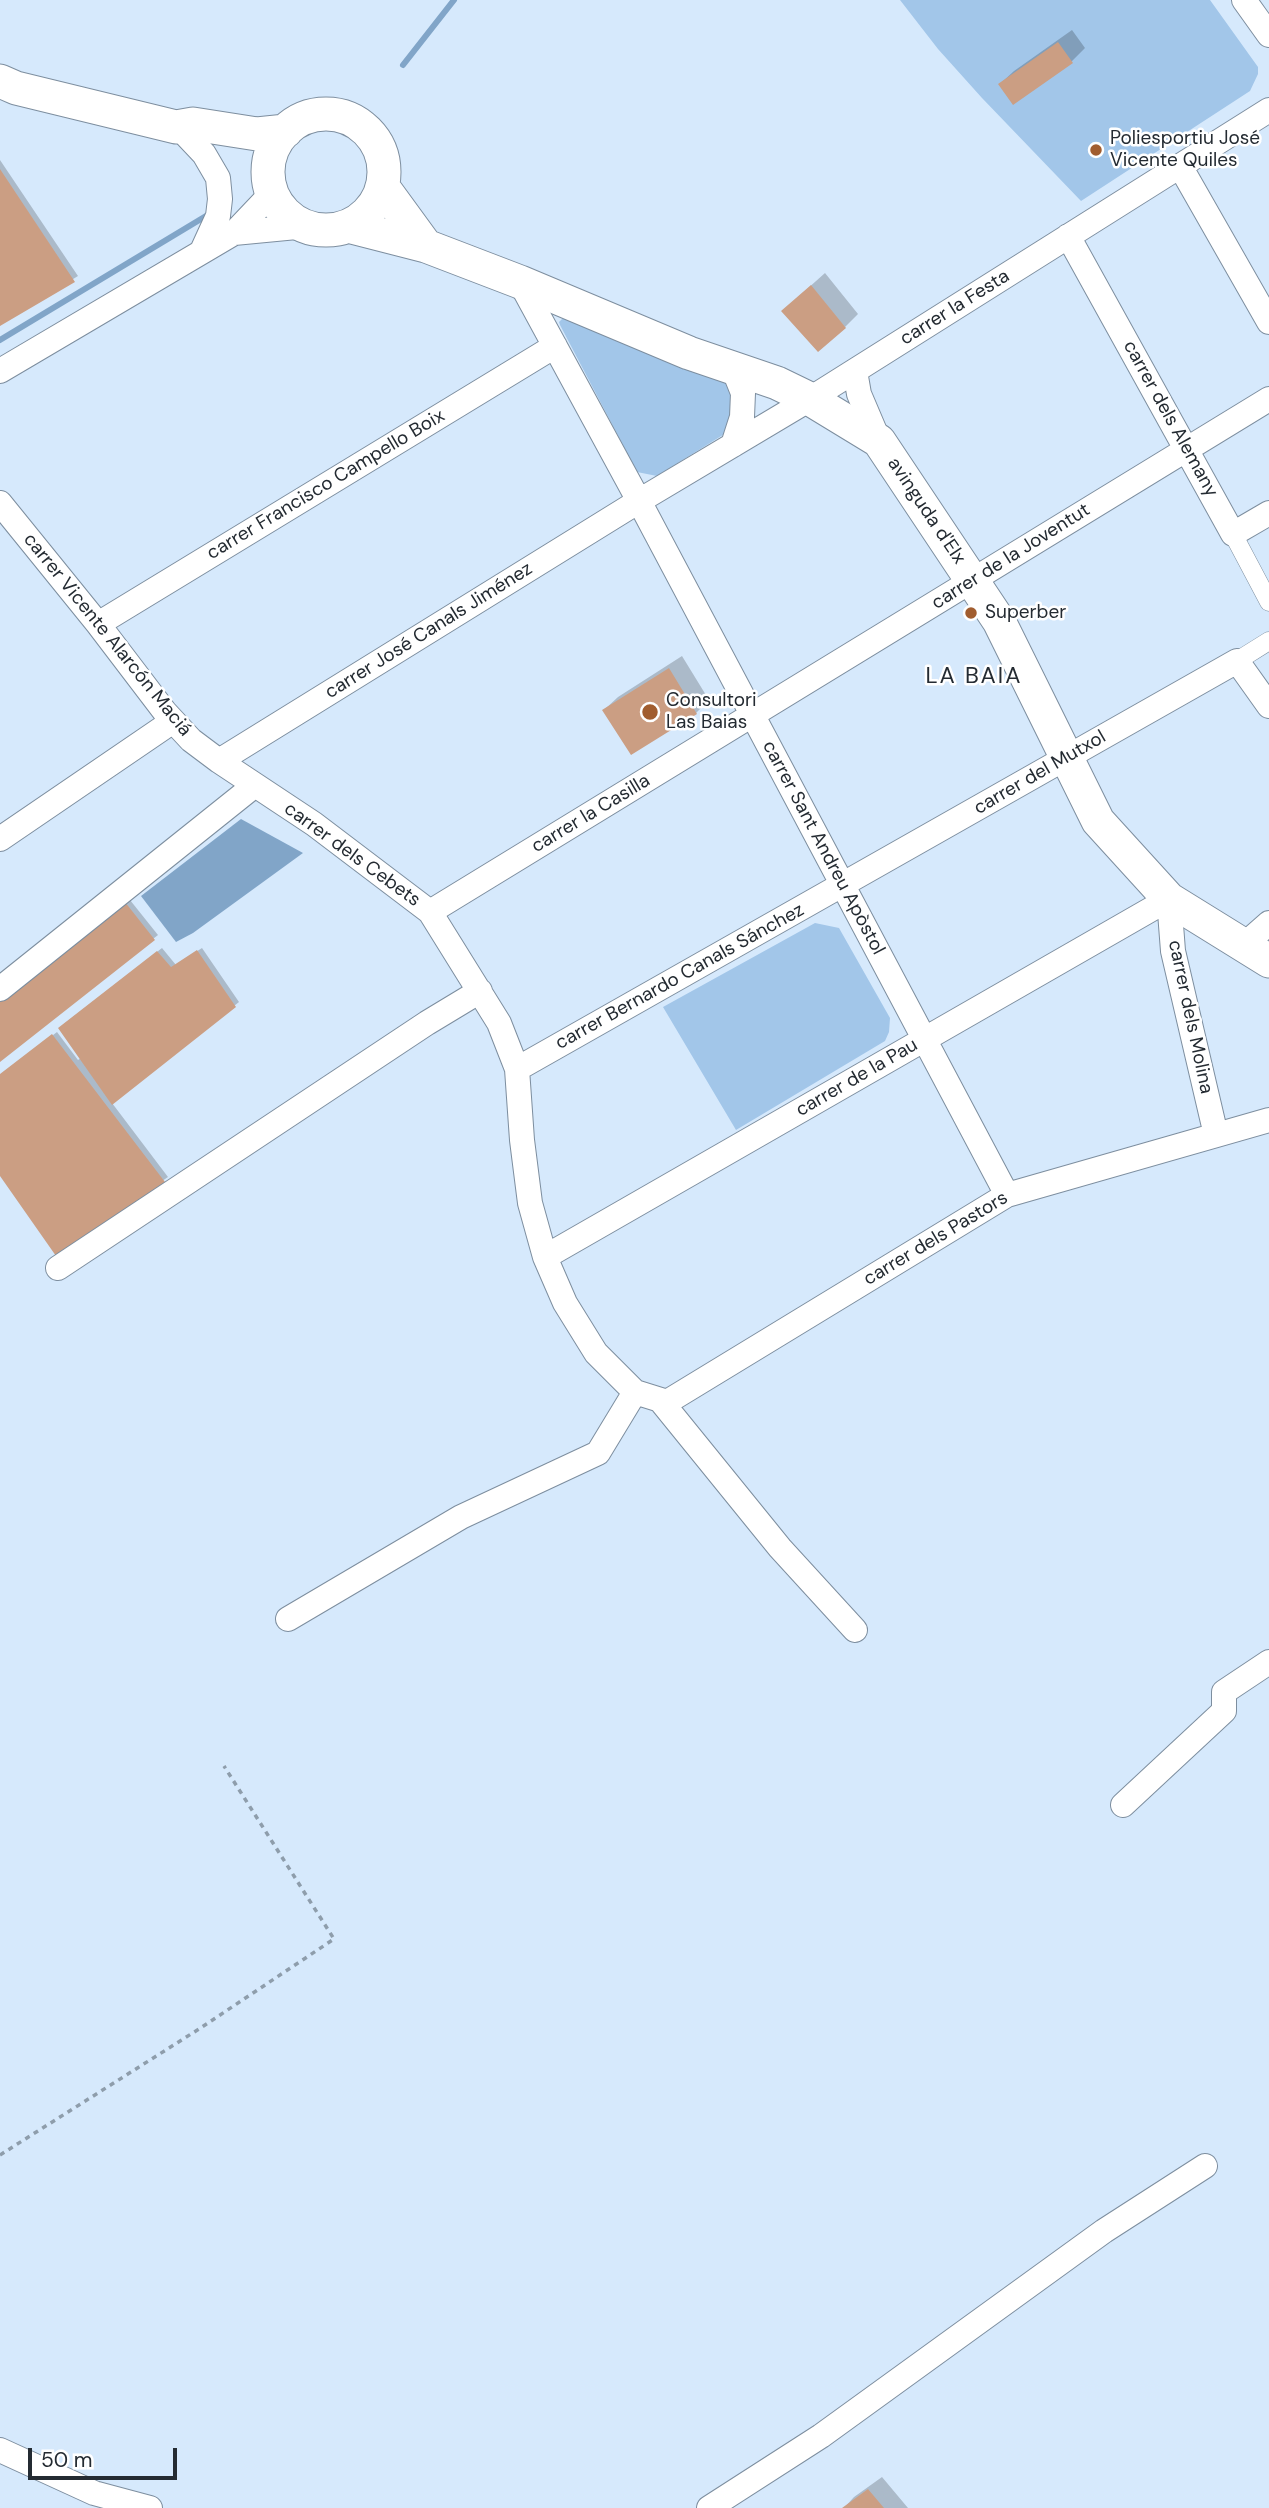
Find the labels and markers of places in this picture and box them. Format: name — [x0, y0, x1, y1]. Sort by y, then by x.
place label: Poliesportiu José Vicente Quiles — [1110, 128, 1260, 172]
marker: Poliesportiu José Vicente Quiles — [1088, 142, 1104, 158]
place label: Superber — [985, 602, 1066, 624]
marker: Superber — [963, 605, 979, 621]
place label: Consultori Las Baias — [666, 690, 756, 734]
marker: Consultori Las Baias — [640, 702, 660, 722]

